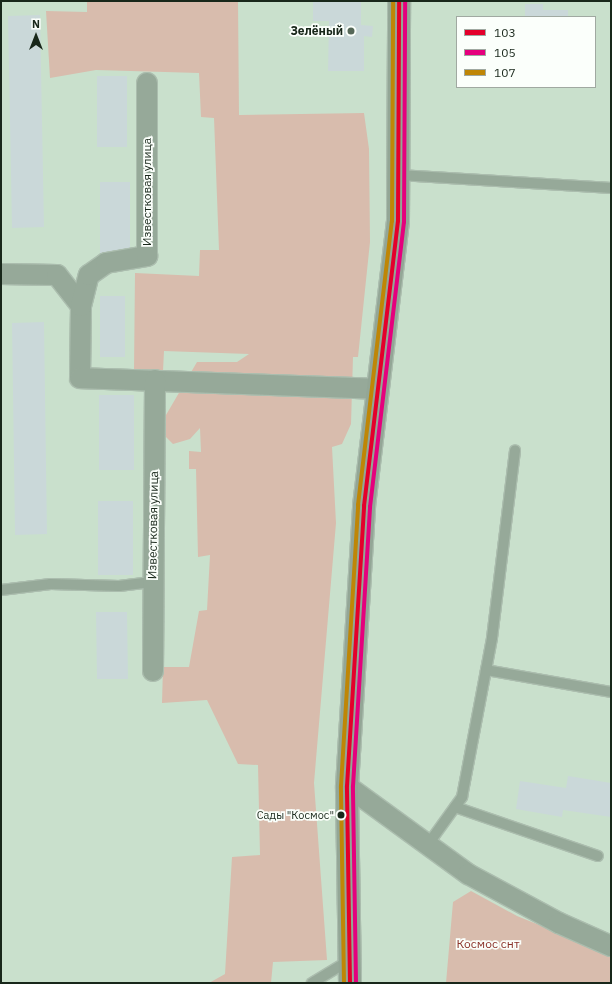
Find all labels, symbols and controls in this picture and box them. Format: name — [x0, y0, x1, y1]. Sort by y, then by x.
north arrow — [16, 16, 56, 56]
legend — [456, 16, 596, 88]
text: N — [32, 17, 40, 31]
place label: Зелёный — [290, 24, 343, 38]
text: 103 — [494, 25, 516, 40]
marker: Зелёный — [346, 26, 356, 36]
text: 105 — [494, 45, 516, 60]
text: 107 — [494, 65, 516, 80]
street label: Известковая улица — [140, 138, 154, 246]
street label: Известковая улица — [145, 471, 161, 579]
place label: Сады "Космос" — [257, 808, 334, 822]
marker: Сады "Космос" — [336, 810, 346, 820]
park label: Космос снт — [456, 937, 520, 951]

